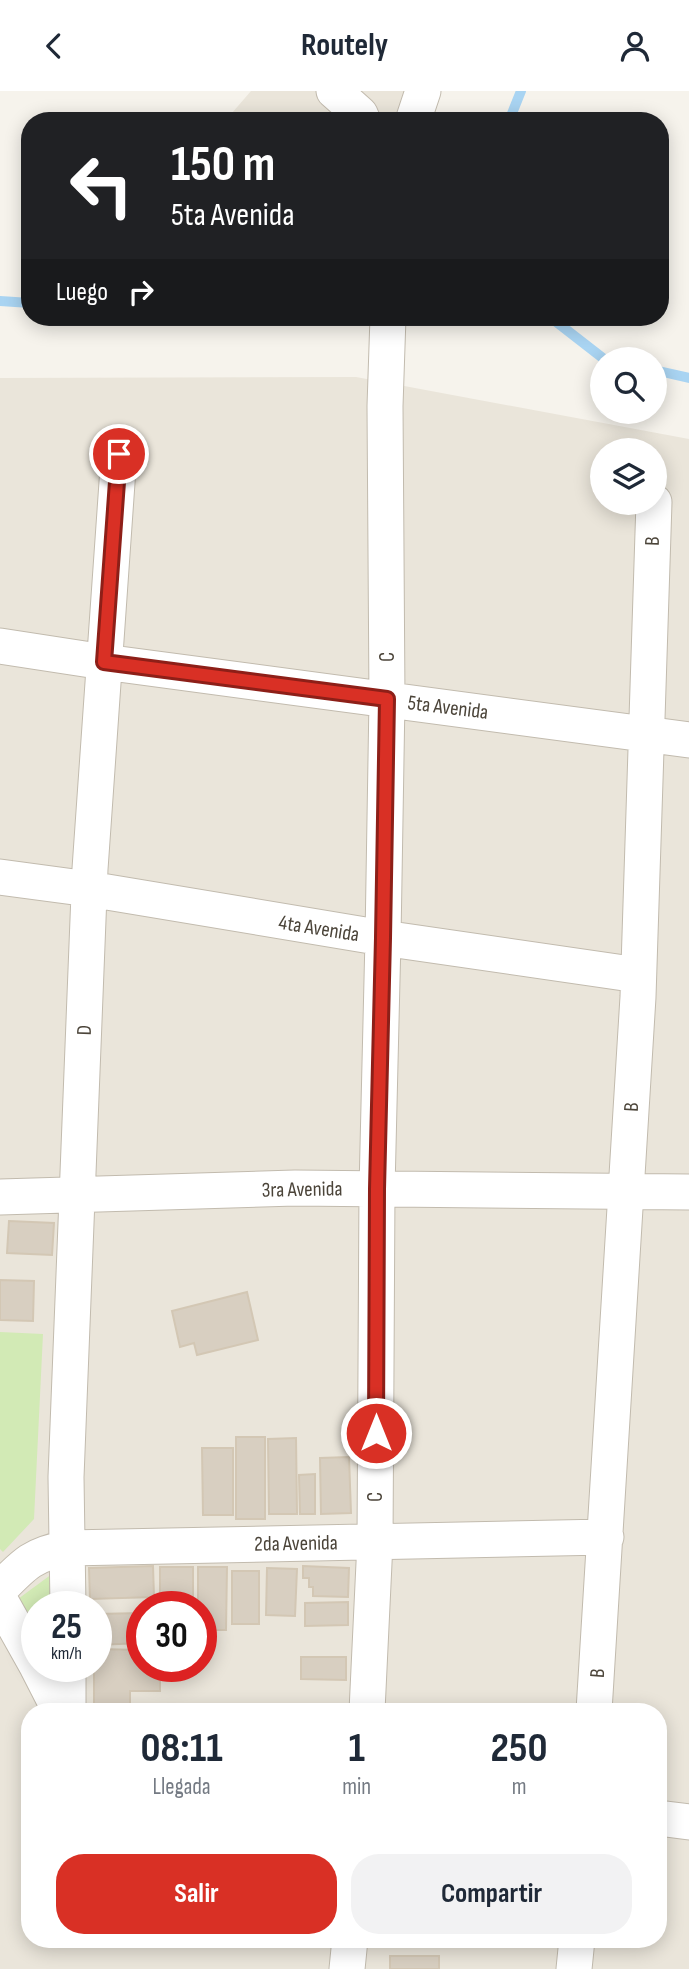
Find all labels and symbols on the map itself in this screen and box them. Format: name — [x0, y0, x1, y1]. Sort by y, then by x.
pin — [89, 424, 149, 484]
street label: B — [640, 536, 665, 546]
street label: C — [375, 652, 400, 662]
street label: 5ta Avenida — [406, 690, 490, 725]
street label: 4ta Avenida — [277, 910, 361, 947]
street label: D — [72, 1024, 97, 1036]
street label: B — [619, 1102, 644, 1112]
street label: 3ra Avenida — [261, 1176, 343, 1203]
position arrow — [339, 1396, 413, 1470]
street label: C — [363, 1492, 388, 1502]
street label: 2da Avenida — [254, 1530, 338, 1557]
speed limit sign: 30 — [126, 1591, 217, 1682]
street label: B — [585, 1667, 610, 1679]

